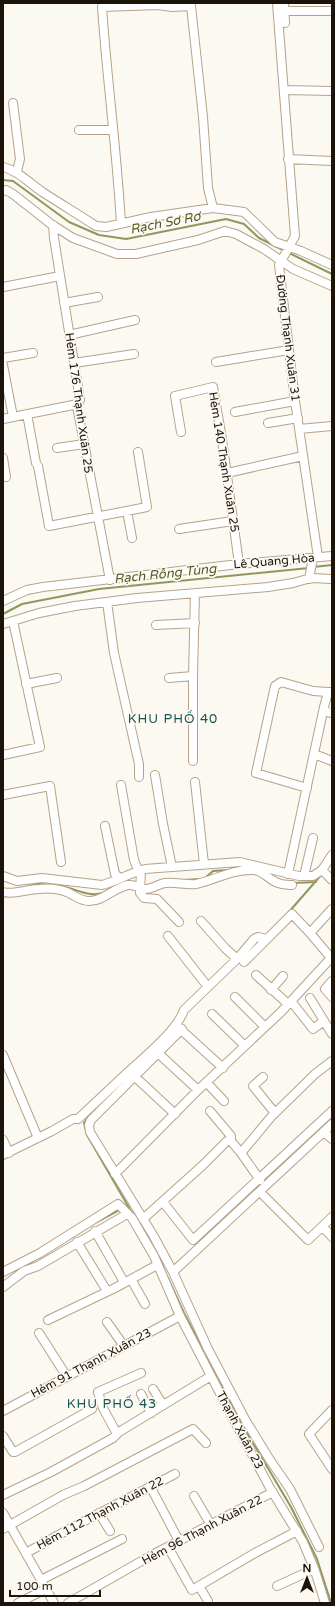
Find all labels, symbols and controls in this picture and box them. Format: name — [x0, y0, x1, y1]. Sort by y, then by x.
water label: Rạch Sơ Rơ — [129, 208, 204, 238]
street label: Đường Thạnh Xuân 31 — [273, 274, 303, 402]
street label: Hẻm 176 Thạnh Xuân 25 — [62, 332, 96, 474]
street label: Hẻm 140 Thạnh Xuân 25 — [206, 391, 242, 533]
street label: Lê Quang Hòa — [233, 550, 315, 572]
water label: Rạch Rỗng Tùng — [113, 561, 218, 587]
district label: KHU PHỐ 40 — [128, 710, 218, 727]
street label: Hẻm 91 Thạnh Xuân 23 — [28, 1325, 154, 1401]
street label: Thạnh Xuân 23 — [214, 1389, 266, 1471]
district label: KHU PHỐ 43 — [67, 1395, 157, 1412]
street label: Hẻm 112 Thạnh Xuân 22 — [34, 1474, 166, 1552]
street label: Hẻm 96 Thạnh Xuân 22 — [139, 1492, 265, 1568]
north arrow — [287, 1558, 327, 1598]
text: N — [303, 1562, 311, 1575]
scale bar — [10, 1572, 100, 1598]
text: 100 m — [16, 1579, 53, 1593]

